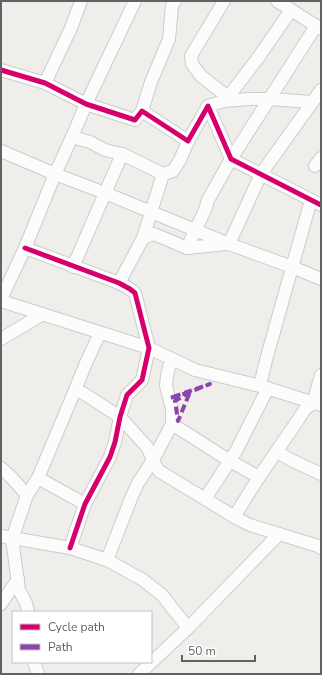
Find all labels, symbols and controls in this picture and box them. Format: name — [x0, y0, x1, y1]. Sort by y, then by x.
legend — [12, 611, 152, 663]
text: Cycle path — [48, 619, 105, 635]
scale bar — [182, 637, 255, 663]
text: Path — [48, 639, 73, 655]
text: 50 m — [188, 643, 216, 659]

